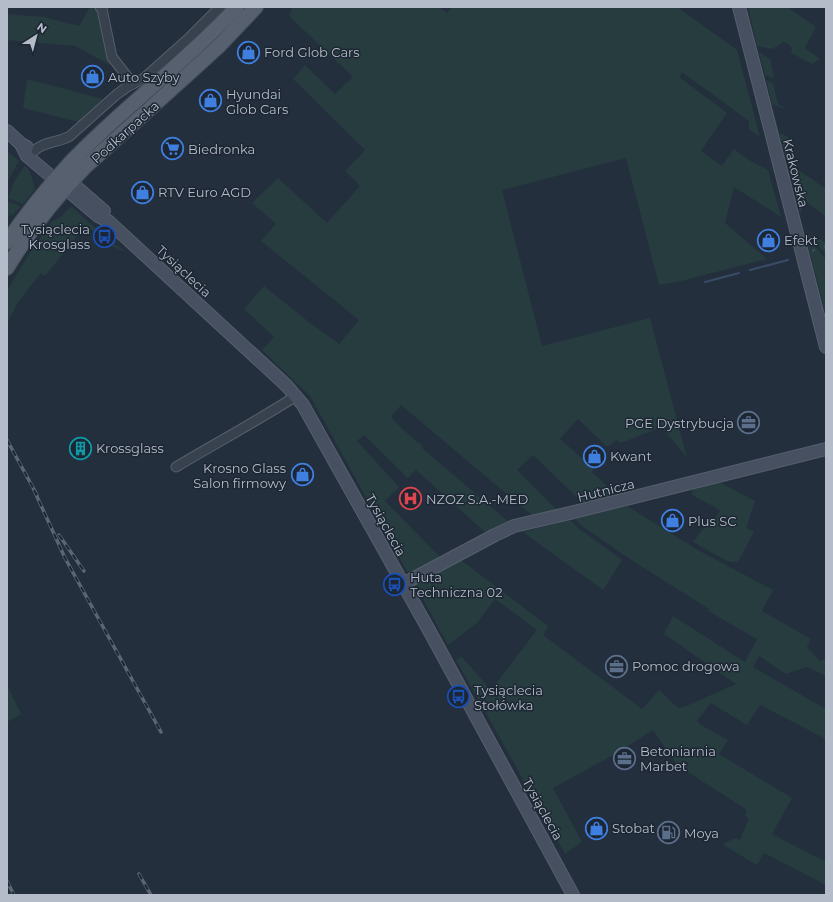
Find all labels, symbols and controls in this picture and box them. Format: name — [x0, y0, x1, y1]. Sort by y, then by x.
north arrow — [16, 16, 56, 56]
text: N — [34, 20, 50, 36]
shop icon: Ford Glob Cars — [236, 39, 262, 65]
place label: Ford Glob Cars — [264, 44, 360, 60]
shop icon: Auto Szyby — [80, 64, 106, 90]
place label: Auto Szyby — [108, 69, 181, 85]
place label: Hyundai Glob Cars — [226, 86, 288, 117]
shop icon: Hyundai Glob Cars — [198, 88, 224, 114]
street label: Podkarpacka — [88, 97, 162, 167]
supermarket icon: Biedronka — [160, 136, 186, 162]
street label: Krakowska — [780, 137, 812, 209]
place label: Biedronka — [188, 141, 255, 157]
shop icon: RTV Euro AGD — [130, 179, 156, 205]
place label: RTV Euro AGD — [158, 184, 251, 200]
place label: Tysiąclecia Krosglass — [21, 221, 90, 252]
bus stop icon: Tysiąclecia Krosglass — [92, 223, 118, 249]
shop icon: Efekt — [755, 227, 781, 253]
place label: Efekt — [784, 232, 818, 248]
street label: Tysiąclecia — [153, 242, 215, 300]
office icon: PGE Dystrybucja — [736, 410, 762, 436]
place label: PGE Dystrybucja — [625, 415, 734, 431]
building icon: Krossglass — [67, 435, 93, 461]
place label: Krossglass — [96, 440, 164, 456]
shop icon: Kwant — [581, 443, 607, 469]
place label: Kwant — [610, 448, 652, 464]
place label: Krosno Glass Salon firmowy — [193, 460, 287, 491]
shop icon: Krosno Glass Salon firmowy — [289, 462, 315, 488]
street label: Hutnicza — [576, 475, 636, 505]
hospital icon: NZOZ S.A.-MED — [398, 486, 424, 512]
street label: Tysiąclecia — [362, 491, 410, 559]
place label: NZOZ S.A.-MED — [426, 491, 529, 507]
shop icon: Plus SC — [660, 508, 686, 534]
place label: Plus SC — [688, 513, 737, 529]
place label: Huta Techniczna 02 — [410, 569, 503, 600]
bus stop icon: Huta Techniczna 02 — [381, 571, 407, 597]
office icon: Pomoc drogowa — [603, 653, 629, 679]
place label: Pomoc drogowa — [632, 658, 740, 674]
place label: Tysiąclecia Stołówka — [474, 682, 543, 713]
bus stop icon: Tysiąclecia Stołówka — [446, 684, 472, 710]
place label: Betoniarnia Marbet — [640, 743, 716, 774]
office icon: Betoniarnia Marbet — [612, 745, 638, 771]
street label: Tysiąclecia — [519, 775, 567, 843]
shop icon: Stobat — [583, 815, 609, 841]
place label: Stobat — [612, 820, 655, 836]
fuel station icon: Moya — [656, 820, 682, 846]
place label: Moya — [684, 825, 719, 841]

